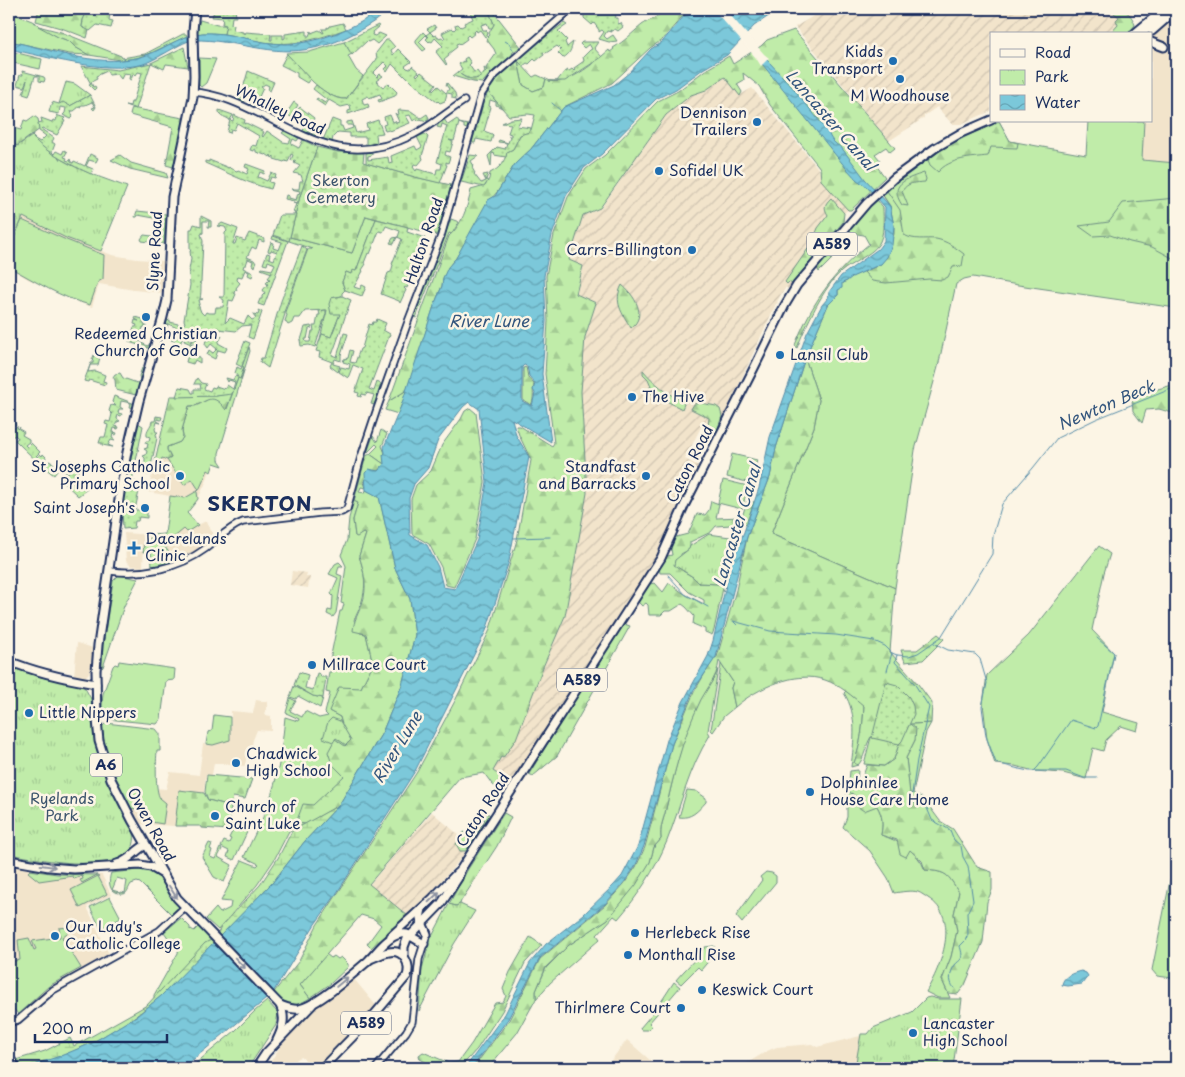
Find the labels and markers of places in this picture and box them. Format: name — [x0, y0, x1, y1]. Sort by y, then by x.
place label: Kidds Transport — [811, 39, 883, 79]
marker: Kidds Transport — [887, 55, 899, 67]
marker: M Woodhouse — [894, 73, 906, 85]
place label: M Woodhouse — [850, 83, 950, 106]
place label: Dennison Trailers — [680, 100, 747, 140]
marker: Dennison Trailers — [751, 116, 763, 128]
place label: Sofidel UK — [669, 158, 743, 181]
marker: Sofidel UK — [653, 165, 665, 177]
place label: Carrs-Billington — [566, 237, 682, 260]
marker: Carrs-Billington — [686, 244, 698, 256]
marker: Redeemed Christian Church of God — [140, 311, 152, 323]
place label: Redeemed Christian Church of God — [74, 321, 218, 361]
place label: Lansil Club — [790, 342, 868, 365]
marker: Lansil Club — [774, 349, 786, 361]
place label: The Hive — [642, 384, 705, 407]
marker: The Hive — [626, 391, 638, 403]
place label: St Josephs Catholic Primary School — [31, 454, 170, 494]
place label: Standfast and Barracks — [538, 454, 636, 494]
marker: St Josephs Catholic Primary School — [174, 470, 186, 482]
marker: Standfast and Barracks — [640, 470, 652, 482]
place label: Saint Joseph's — [33, 495, 135, 518]
marker: Saint Joseph's — [139, 502, 151, 514]
place label: Dacrelands Clinic — [145, 526, 227, 566]
marker: Dacrelands Clinic — [127, 541, 141, 555]
place label: Millrace Court — [322, 652, 426, 675]
marker: Millrace Court — [306, 659, 318, 671]
place label: Little Nippers — [39, 700, 136, 723]
marker: Little Nippers — [23, 707, 35, 719]
place label: Chadwick High School — [246, 741, 331, 781]
marker: Chadwick High School — [230, 757, 242, 769]
place label: Dolphinlee House Care Home — [820, 770, 949, 810]
marker: Dolphinlee House Care Home — [804, 786, 816, 798]
place label: Church of Saint Luke — [225, 794, 300, 834]
marker: Church of Saint Luke — [209, 810, 221, 822]
place label: Our Lady's Catholic College — [65, 914, 181, 954]
place label: Herlebeck Rise — [645, 920, 751, 943]
marker: Herlebeck Rise — [629, 927, 641, 939]
marker: Our Lady's Catholic College — [49, 930, 61, 942]
place label: Monthall Rise — [638, 942, 736, 965]
marker: Monthall Rise — [622, 949, 634, 961]
place label: Keswick Court — [712, 977, 813, 1000]
marker: Keswick Court — [696, 984, 708, 996]
place label: Thirlmere Court — [554, 995, 671, 1018]
marker: Thirlmere Court — [675, 1002, 687, 1014]
place label: Lancaster High School — [923, 1011, 1008, 1051]
marker: Lancaster High School — [907, 1027, 919, 1039]

